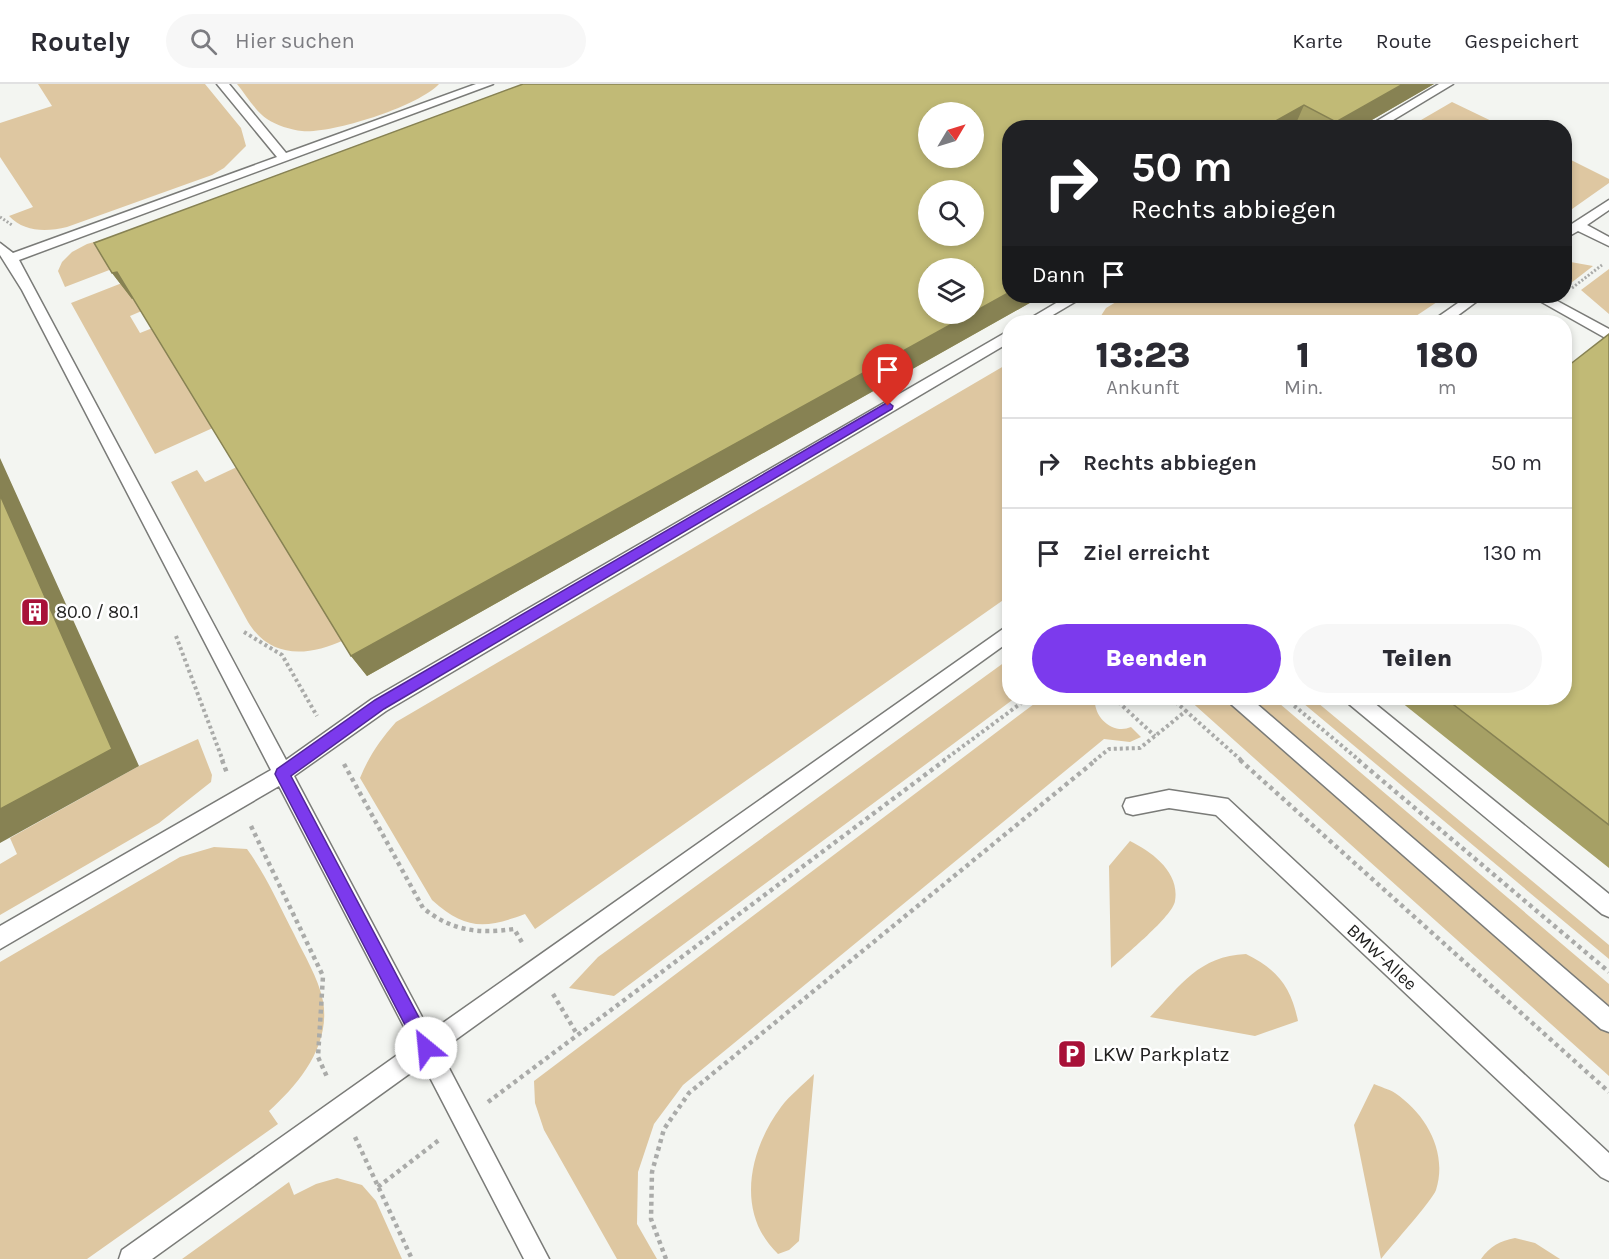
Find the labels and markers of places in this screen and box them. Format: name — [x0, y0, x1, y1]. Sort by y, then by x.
pin — [862, 344, 913, 406]
building icon: 80.0 / 80.1 — [19, 596, 51, 628]
place label: 80.0 / 80.1 — [56, 601, 139, 623]
parking icon: LKW Parkplatz — [1056, 1038, 1088, 1070]
place label: LKW Parkplatz — [1093, 1042, 1230, 1066]

